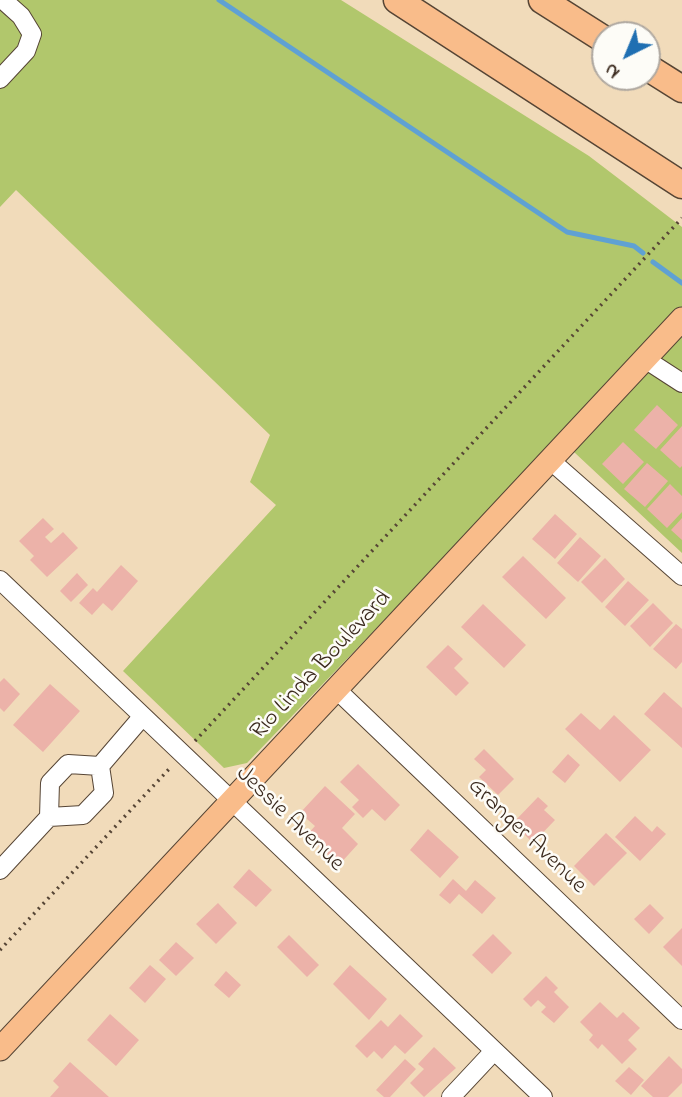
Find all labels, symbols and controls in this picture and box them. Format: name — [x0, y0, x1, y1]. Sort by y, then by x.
north arrow — [591, 21, 661, 91]
text: N — [599, 56, 627, 85]
street label: Rio Linda Boulevard — [245, 585, 399, 747]
street label: Jessie Avenue — [229, 761, 349, 879]
street label: Granger Avenue — [461, 773, 591, 901]

